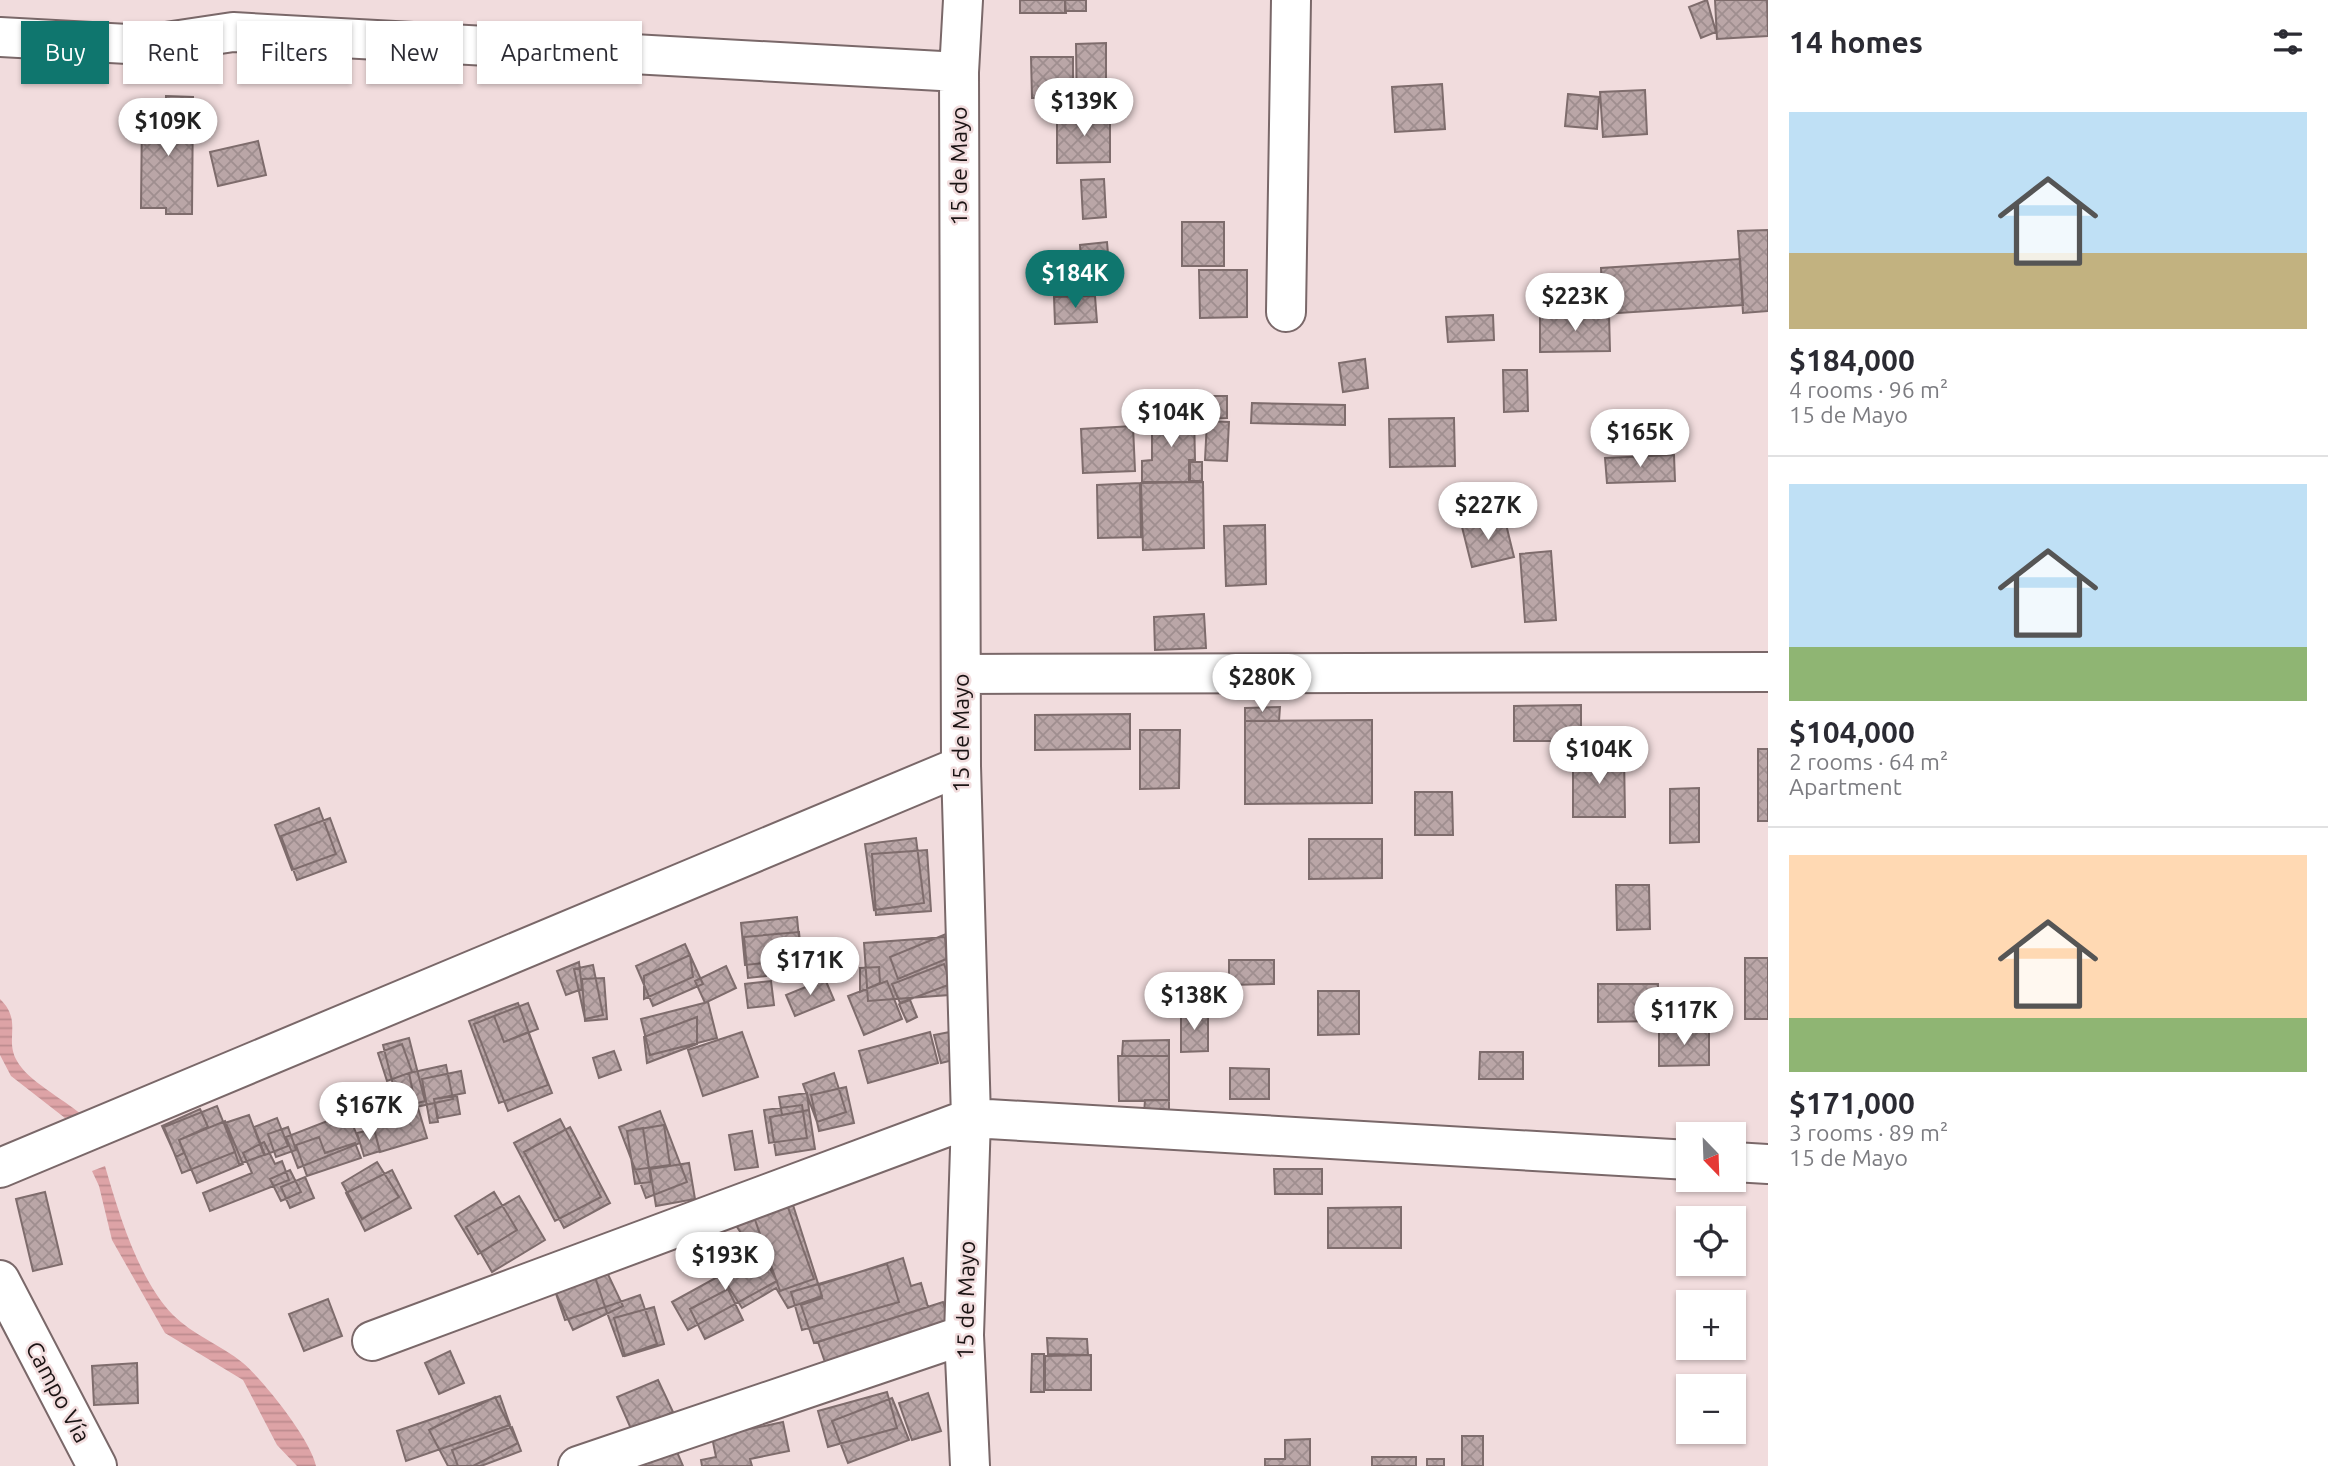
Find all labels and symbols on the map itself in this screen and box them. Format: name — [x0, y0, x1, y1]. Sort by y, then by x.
pin: $139K — [1035, 78, 1133, 138]
pin: $109K — [119, 99, 217, 158]
street label: 15 de Mayo — [946, 107, 971, 225]
pin: $184K — [1026, 250, 1124, 310]
pin: $223K — [1526, 274, 1624, 333]
pin: $104K — [1122, 390, 1220, 449]
pin: $165K — [1591, 410, 1689, 469]
pin: $227K — [1439, 482, 1537, 542]
pin: $280K — [1213, 654, 1311, 714]
street label: 15 de Mayo — [948, 674, 973, 792]
pin: $104K — [1550, 726, 1648, 786]
pin: $171K — [761, 937, 859, 997]
pin: $138K — [1145, 972, 1243, 1032]
pin: $117K — [1635, 988, 1733, 1047]
pin: $167K — [320, 1082, 418, 1142]
north arrow — [1676, 1122, 1746, 1192]
pin: $193K — [676, 1232, 774, 1292]
street label: 15 de Mayo — [952, 1240, 979, 1360]
street label: Campo Vía — [21, 1337, 95, 1447]

